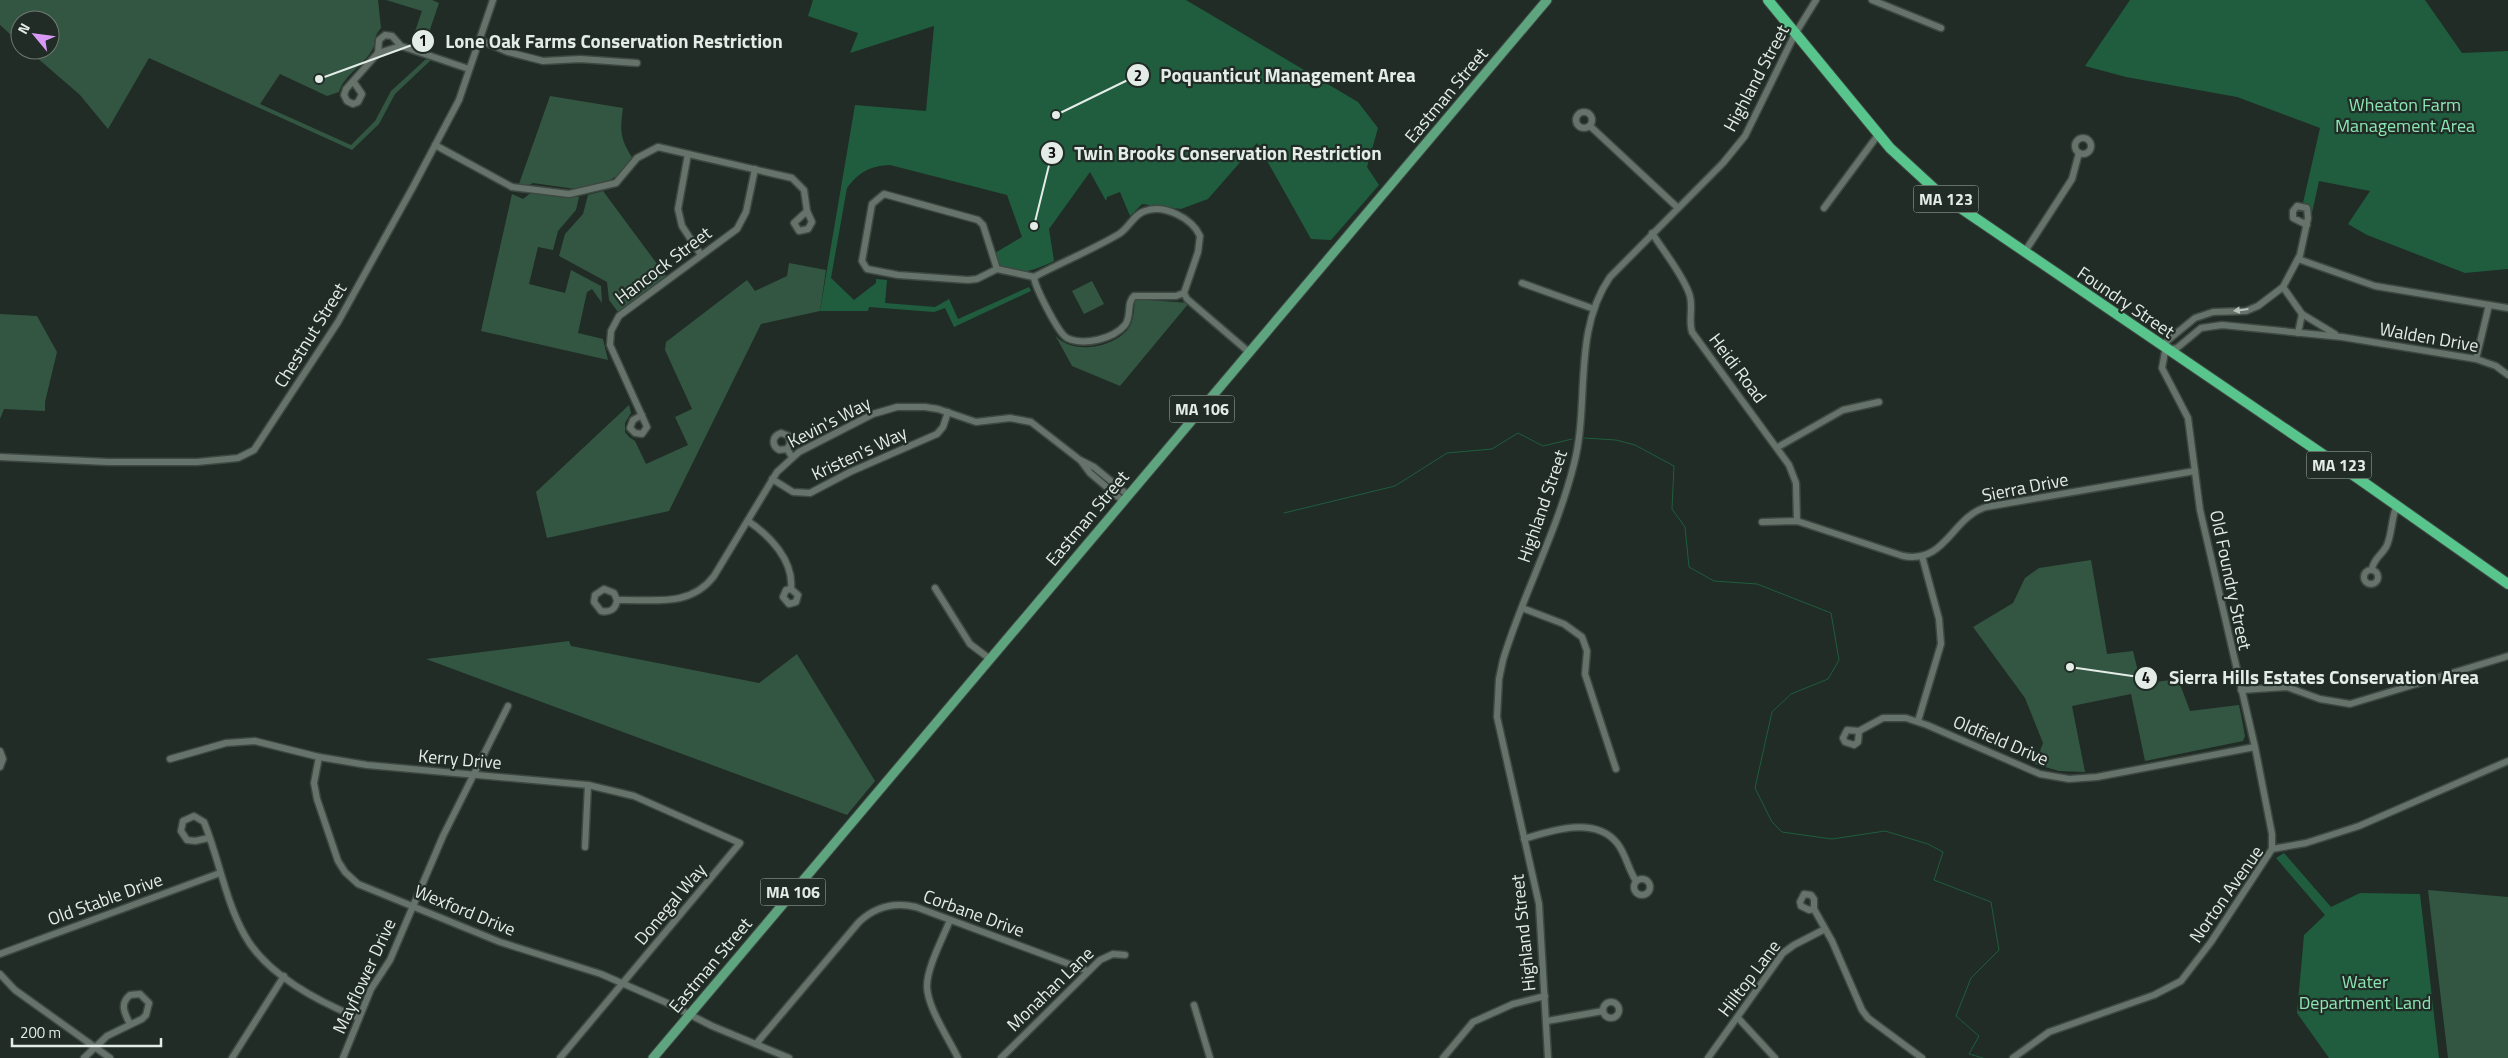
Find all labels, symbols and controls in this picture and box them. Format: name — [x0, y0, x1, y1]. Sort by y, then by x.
north arrow — [10, 10, 60, 60]
text: N — [12, 19, 35, 38]
street label: Highland Street — [1716, 19, 1796, 136]
callout: Lone Oak Farms Conservation Restriction — [411, 24, 793, 58]
text: Lone Oak Farms Conservation Restriction — [445, 26, 783, 55]
text: 1 — [419, 29, 427, 52]
street label: Eastman Street — [1398, 41, 1495, 149]
callout: Poquanticut Management Area — [1126, 58, 1426, 92]
text: Poquanticut Management Area — [1160, 60, 1416, 89]
text: 2 — [1134, 64, 1142, 87]
park label: Wheaton Farm Management Area — [2335, 91, 2475, 139]
callout: Twin Brooks Conservation Restriction — [1039, 136, 1392, 170]
text: Twin Brooks Conservation Restriction — [1074, 138, 1382, 167]
text: 3 — [1048, 141, 1056, 164]
road number: MA 123 — [1914, 185, 1978, 212]
street label: Hancock Street — [609, 219, 718, 310]
street label: Foundry Street — [2072, 259, 2181, 345]
street label: Chestnut Street — [267, 277, 353, 393]
one-way arrow — [2233, 306, 2249, 314]
street label: Walden Drive — [2377, 315, 2481, 359]
street label: Heidi Road — [1703, 327, 1773, 409]
street label: Kevin's Way — [783, 389, 876, 455]
road number: MA 106 — [1170, 396, 1234, 422]
street label: Kristen's Way — [807, 419, 912, 487]
street label: Highland Street — [1510, 445, 1574, 566]
road number: MA 123 — [2306, 452, 2372, 478]
street label: Eastman Street — [1039, 464, 1136, 572]
street label: Sierra Drive — [1979, 465, 2071, 509]
street label: Old Foundry Street — [2203, 508, 2259, 653]
callout: Sierra Hills Estates Conservation Area — [2134, 661, 2489, 695]
text: Sierra Hills Estates Conservation Area — [2169, 662, 2479, 691]
text: 4 — [2142, 666, 2150, 689]
street label: Oldfield Drive — [1949, 708, 2053, 772]
street label: Kerry Drive — [417, 742, 503, 776]
street label: Norton Avenue — [2182, 840, 2270, 948]
street label: Donegal Way — [628, 857, 713, 951]
street label: Old Stable Drive — [44, 866, 166, 932]
street label: Highland Street — [1503, 872, 1543, 993]
street label: Wexford Drive — [410, 877, 520, 943]
road number: MA 106 — [760, 879, 826, 906]
street label: Corbane Drive — [920, 882, 1028, 944]
street label: Eastman Street — [662, 911, 759, 1019]
street label: Mayflower Drive — [325, 914, 403, 1038]
street label: Hilltop Lane — [1711, 934, 1787, 1022]
street label: Monahan Lane — [1000, 940, 1100, 1038]
park label: Water Department Land — [2299, 968, 2431, 1016]
scale bar — [12, 1016, 161, 1048]
text: 200 m — [20, 1021, 61, 1044]

